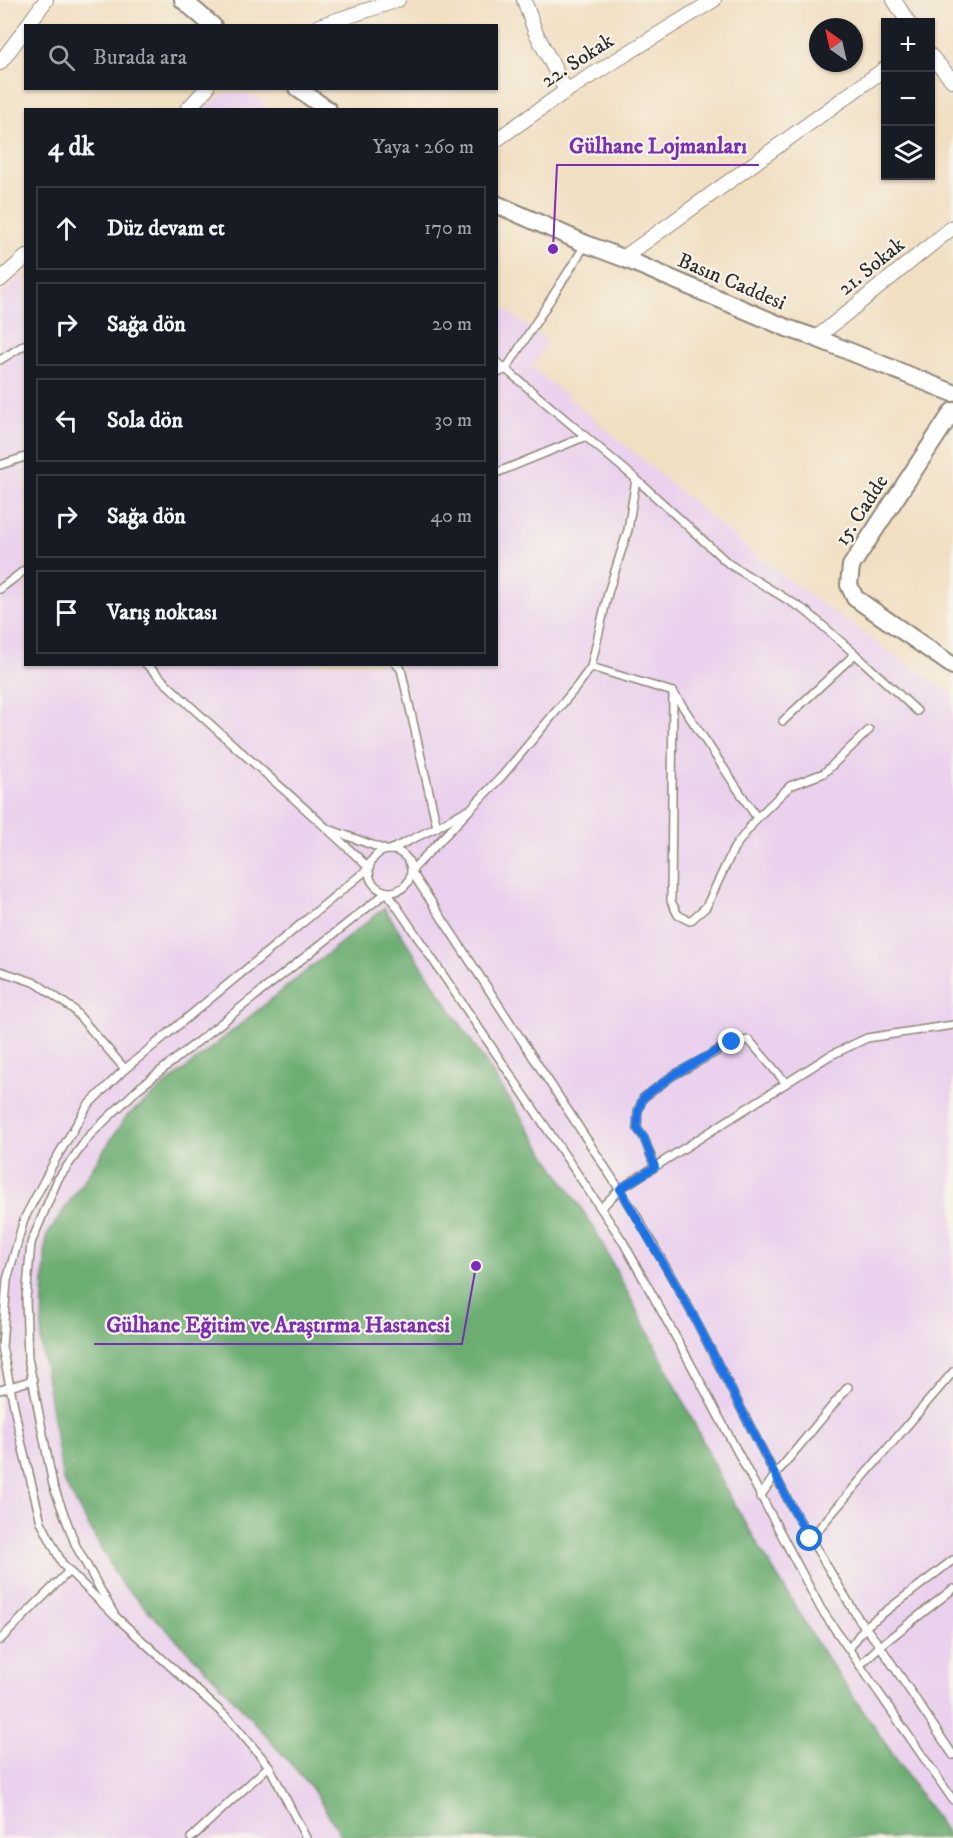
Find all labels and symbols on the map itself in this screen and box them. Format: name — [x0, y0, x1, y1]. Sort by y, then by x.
north arrow — [809, 18, 863, 72]
street label: 22. Sokak — [536, 27, 619, 94]
callout: Gülhane Lojmanları — [557, 125, 759, 165]
text: Gülhane Lojmanları — [569, 133, 747, 161]
street label: 21. Sokak — [833, 232, 911, 302]
street label: Basın Caddesi — [674, 247, 790, 316]
street label: 15. Cadde — [829, 470, 895, 551]
route end — [718, 1028, 744, 1054]
callout: Gülhane Eğitim ve Araştırma Hastanesi — [94, 1304, 462, 1344]
text: Gülhane Eğitim ve Araştırma Hastanesi — [106, 1312, 450, 1339]
route start — [796, 1525, 822, 1551]

